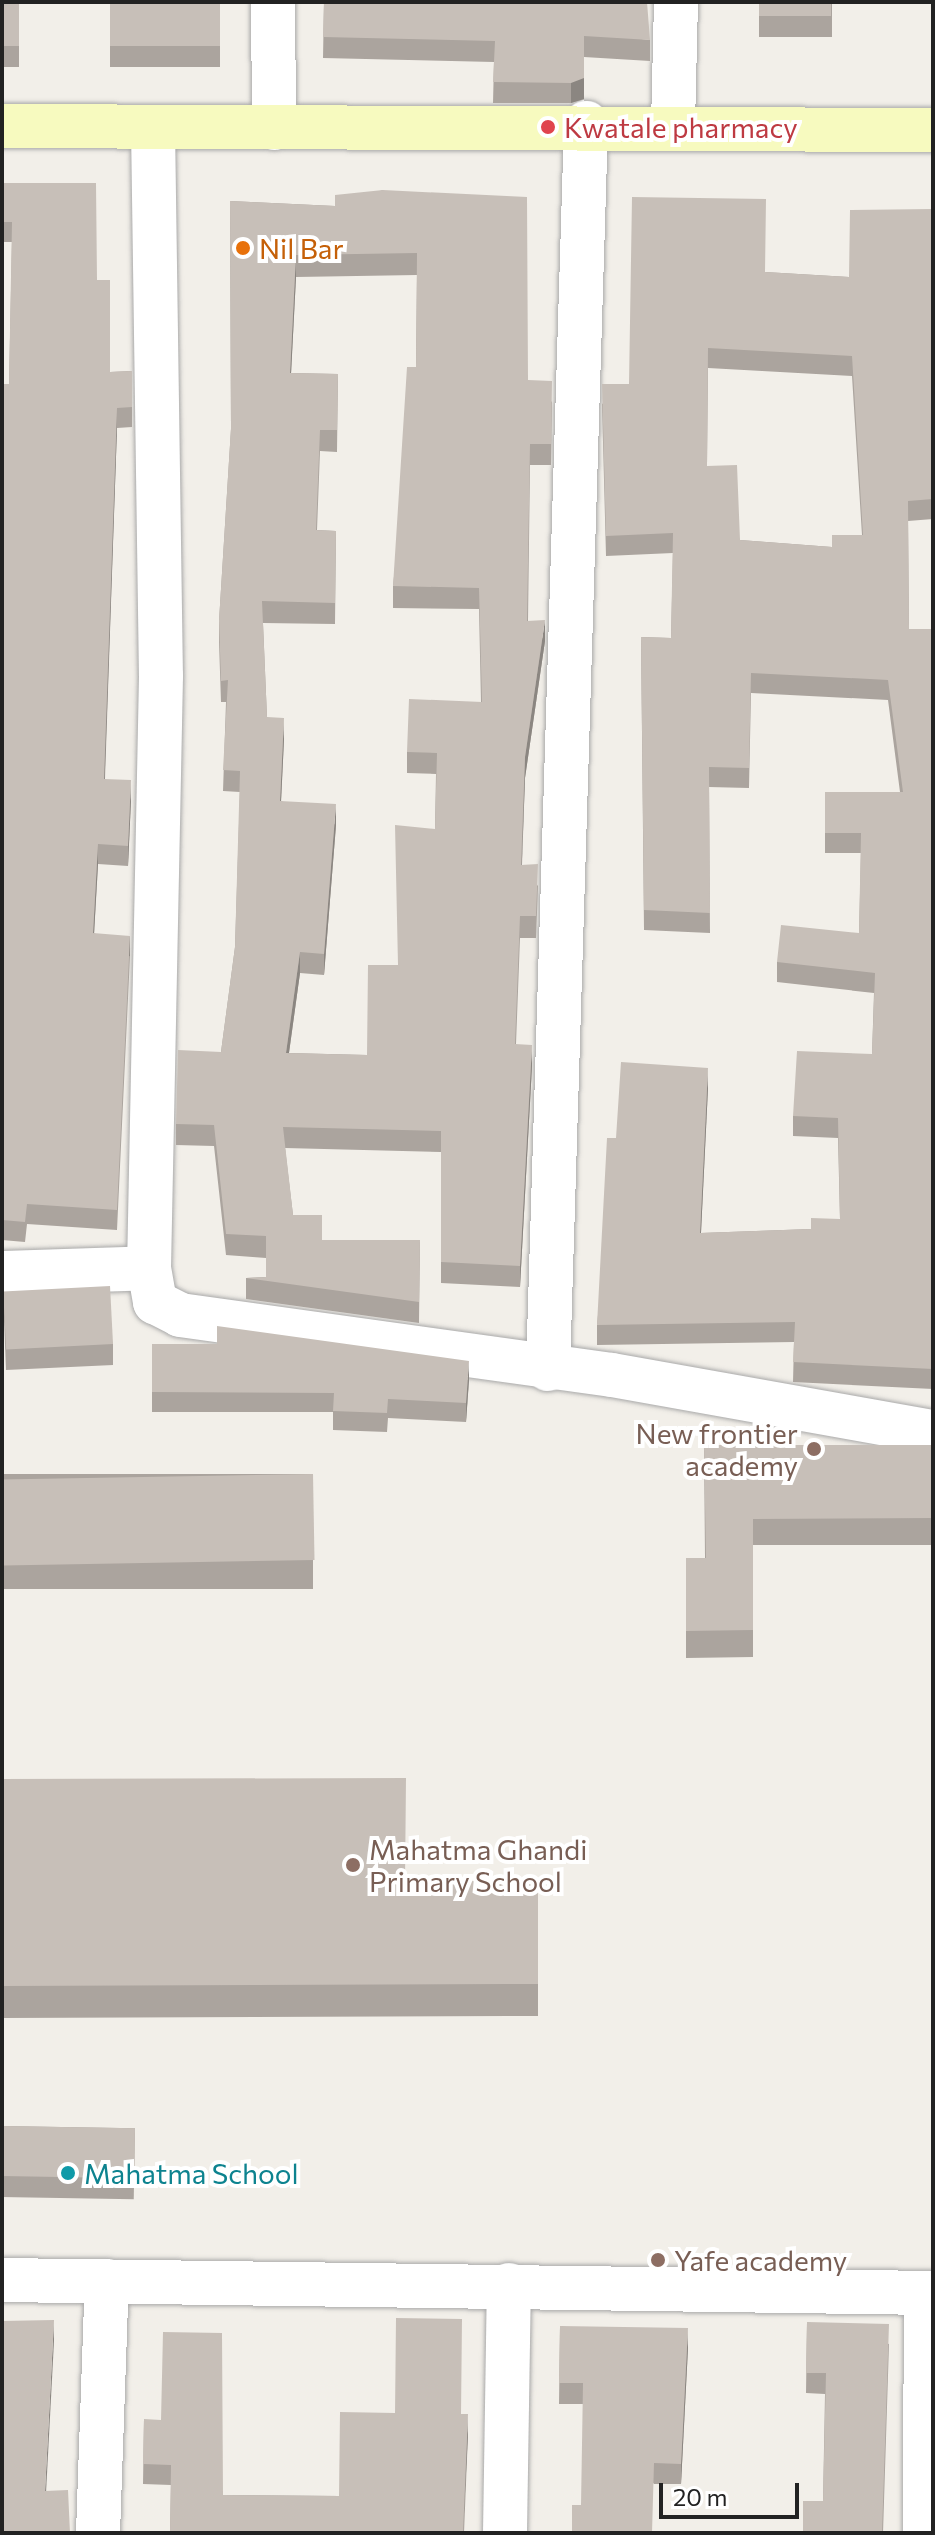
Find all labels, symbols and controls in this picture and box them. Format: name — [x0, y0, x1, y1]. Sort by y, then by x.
place label: Kwatale pharmacy — [564, 110, 798, 144]
marker: Kwatale pharmacy — [539, 118, 557, 136]
place label: Nil Bar — [259, 231, 344, 265]
marker: Nil Bar — [234, 239, 252, 257]
place label: New frontier academy — [636, 1416, 798, 1482]
marker: New frontier academy — [805, 1440, 823, 1458]
place label: Mahatma Ghandi Primary School — [369, 1832, 587, 1898]
marker: Mahatma Ghandi Primary School — [344, 1856, 362, 1874]
place label: Mahatma School — [84, 2156, 299, 2190]
marker: Mahatma School — [59, 2164, 77, 2182]
place label: Yafe academy — [674, 2243, 847, 2277]
marker: Yafe academy — [649, 2251, 667, 2269]
scale bar — [663, 2467, 803, 2517]
text: 20 m — [673, 2482, 727, 2511]

